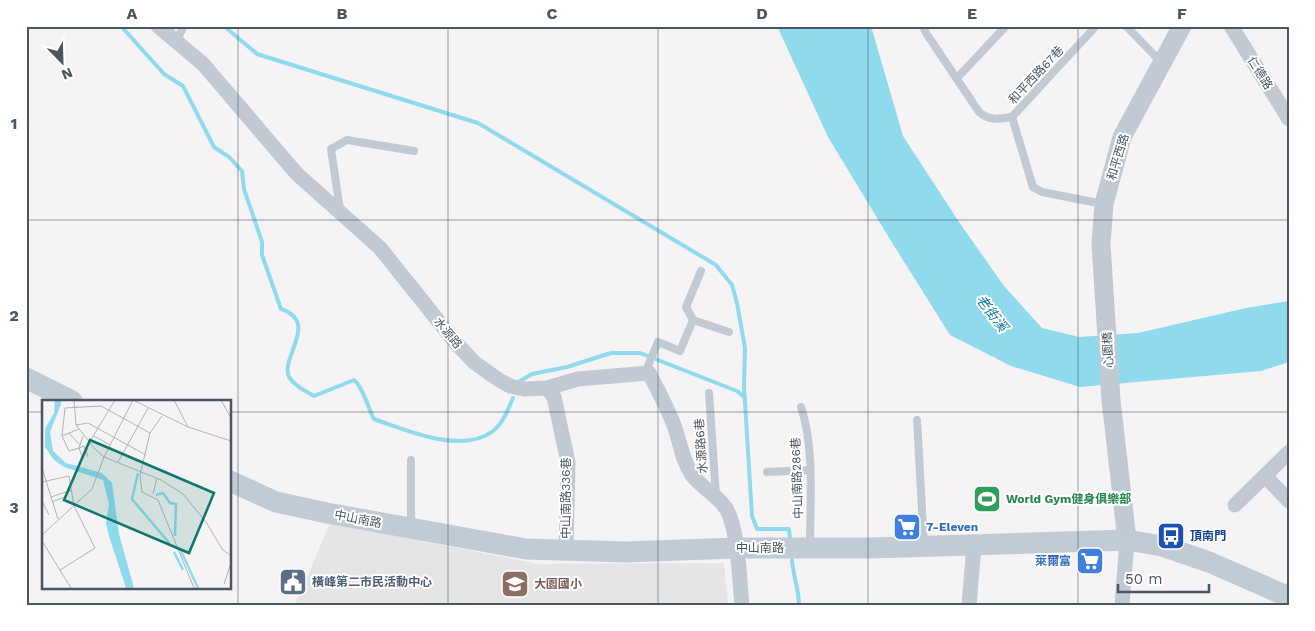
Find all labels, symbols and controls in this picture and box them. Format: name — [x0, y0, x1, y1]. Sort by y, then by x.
text: A — [127, 4, 138, 23]
text: B — [337, 4, 348, 23]
text: C — [547, 4, 558, 23]
text: D — [756, 4, 768, 23]
text: E — [967, 4, 977, 23]
text: F — [1177, 4, 1187, 23]
north arrow — [38, 38, 88, 88]
street label: 和平西路67巷 — [1006, 43, 1066, 107]
street label: 仁德路 — [1245, 54, 1275, 92]
text: N — [59, 65, 75, 83]
text: 1 — [11, 114, 17, 133]
street label: 和平西路 — [1104, 132, 1132, 182]
water label: 老街溪 — [973, 291, 1012, 336]
text: 2 — [9, 306, 19, 325]
street label: 水源路 — [431, 315, 465, 351]
street label: 心園橋 — [1100, 332, 1116, 368]
inset map — [42, 400, 231, 588]
street label: 水源路6巷 — [692, 418, 710, 474]
street label: 中山南路286巷 — [789, 437, 805, 519]
street label: 中山南路336巷 — [559, 457, 573, 539]
sports icon: World Gym健身俱樂部 — [972, 484, 1002, 514]
place label: World Gym健身俱樂部 — [1006, 492, 1131, 506]
text: 3 — [9, 498, 19, 517]
street label: 中山南路 — [333, 508, 383, 530]
supermarket icon: 7-Eleven — [892, 512, 922, 542]
place label: 7-Eleven — [926, 520, 978, 534]
bus stop icon: 頂南門 — [1156, 521, 1186, 551]
place label: 頂南門 — [1190, 529, 1226, 543]
street label: 中山南路 — [736, 541, 784, 555]
supermarket icon: 萊爾富 — [1075, 546, 1105, 576]
place label: 萊爾富 — [1035, 554, 1071, 568]
scale bar — [1118, 561, 1209, 593]
public building icon: 橫峰第二市民活動中心 — [278, 567, 308, 597]
school or university icon: 大園國小 — [500, 569, 530, 599]
text: 50 m — [1125, 570, 1162, 588]
place label: 橫峰第二市民活動中心 — [312, 575, 432, 589]
place label: 大園國小 — [534, 577, 582, 591]

